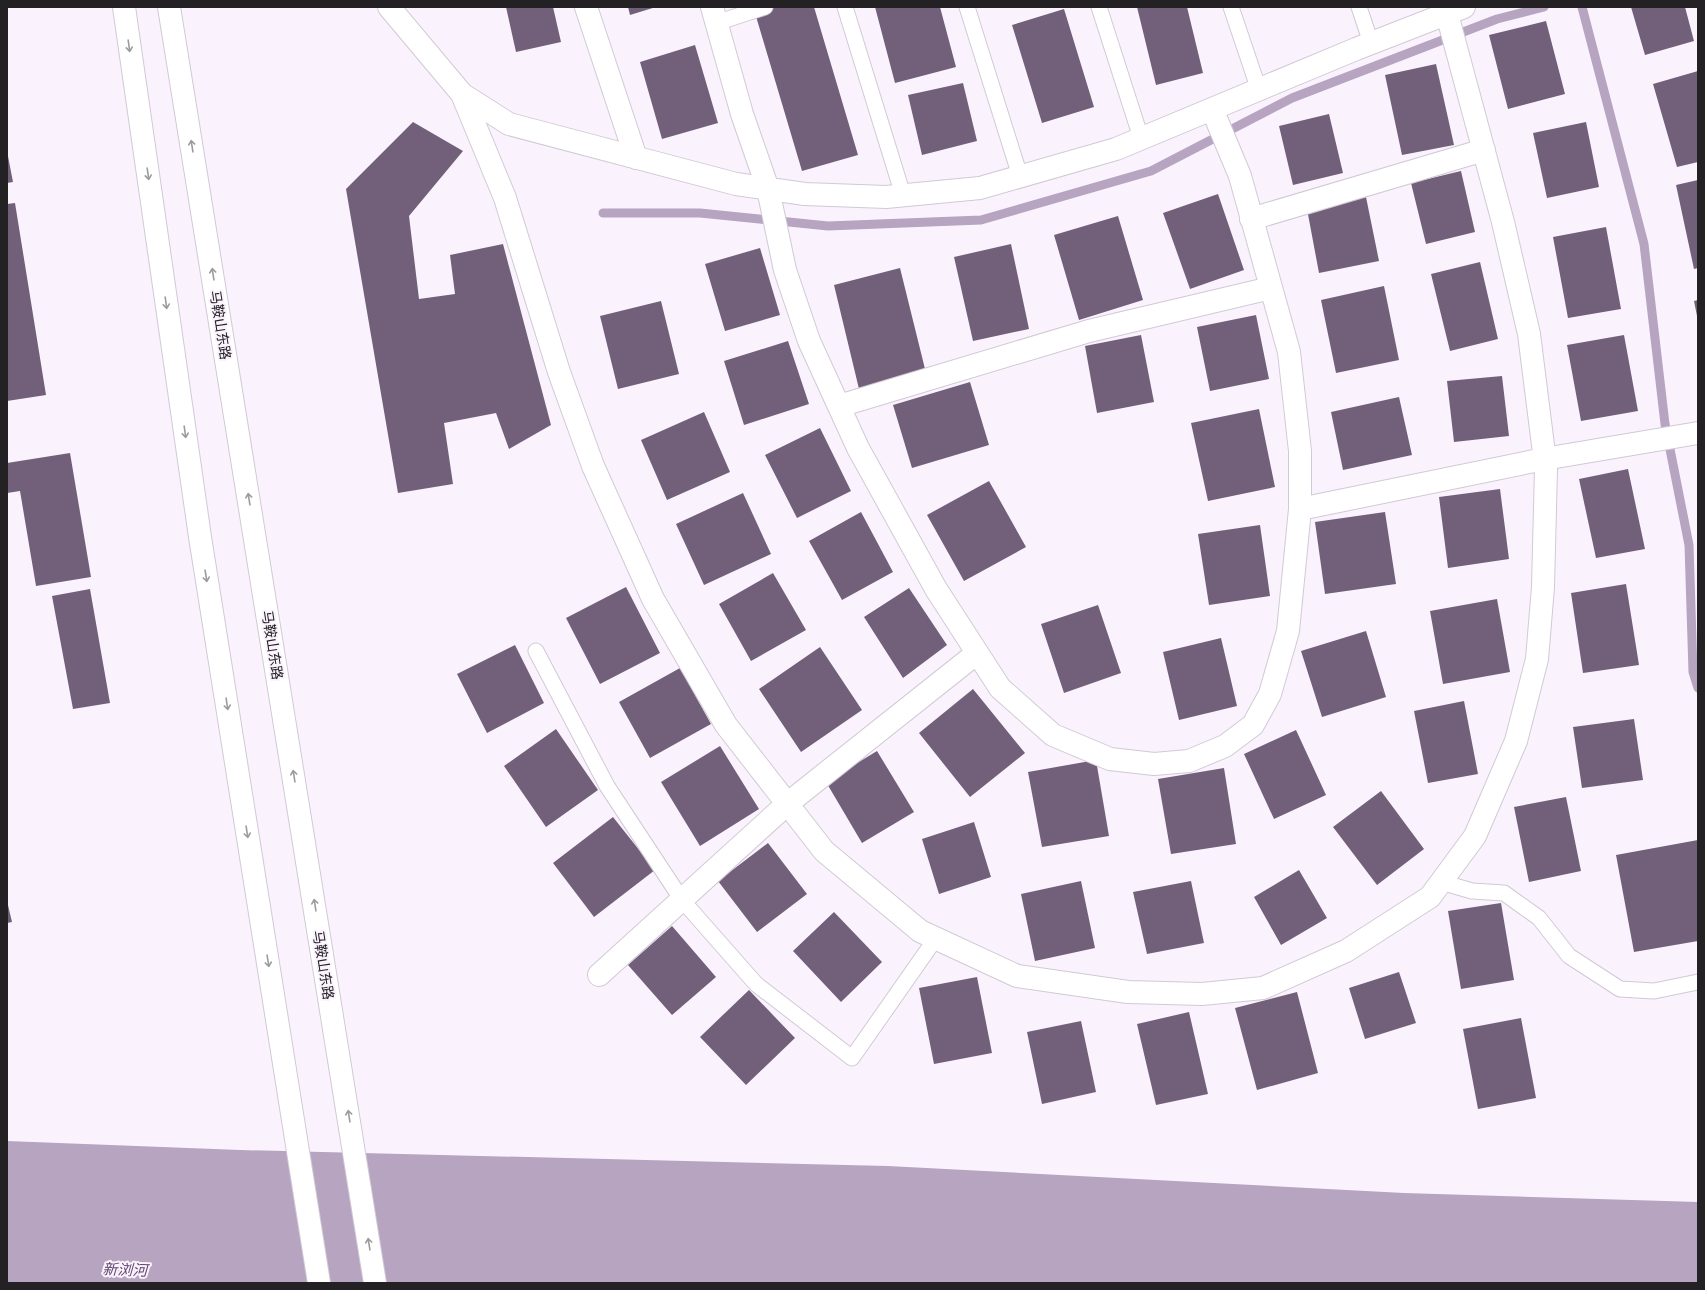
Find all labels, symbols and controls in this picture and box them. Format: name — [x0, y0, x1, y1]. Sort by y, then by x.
one-way arrow — [125, 39, 133, 52]
one-way arrow — [188, 140, 196, 153]
one-way arrow — [144, 167, 152, 180]
one-way arrow — [209, 268, 217, 281]
street label: 马鞍山东路 — [207, 289, 235, 361]
one-way arrow — [162, 296, 170, 309]
one-way arrow — [181, 425, 189, 438]
one-way arrow — [245, 493, 253, 506]
one-way arrow — [202, 569, 210, 582]
street label: 马鞍山东路 — [259, 609, 287, 681]
one-way arrow — [223, 697, 231, 710]
one-way arrow — [290, 770, 298, 783]
one-way arrow — [243, 825, 251, 838]
one-way arrow — [311, 899, 319, 912]
street label: 马鞍山东路 — [310, 929, 338, 1001]
one-way arrow — [264, 954, 272, 967]
one-way arrow — [344, 1110, 352, 1123]
one-way arrow — [365, 1238, 373, 1251]
water label: 新浏河 — [102, 1259, 151, 1279]

